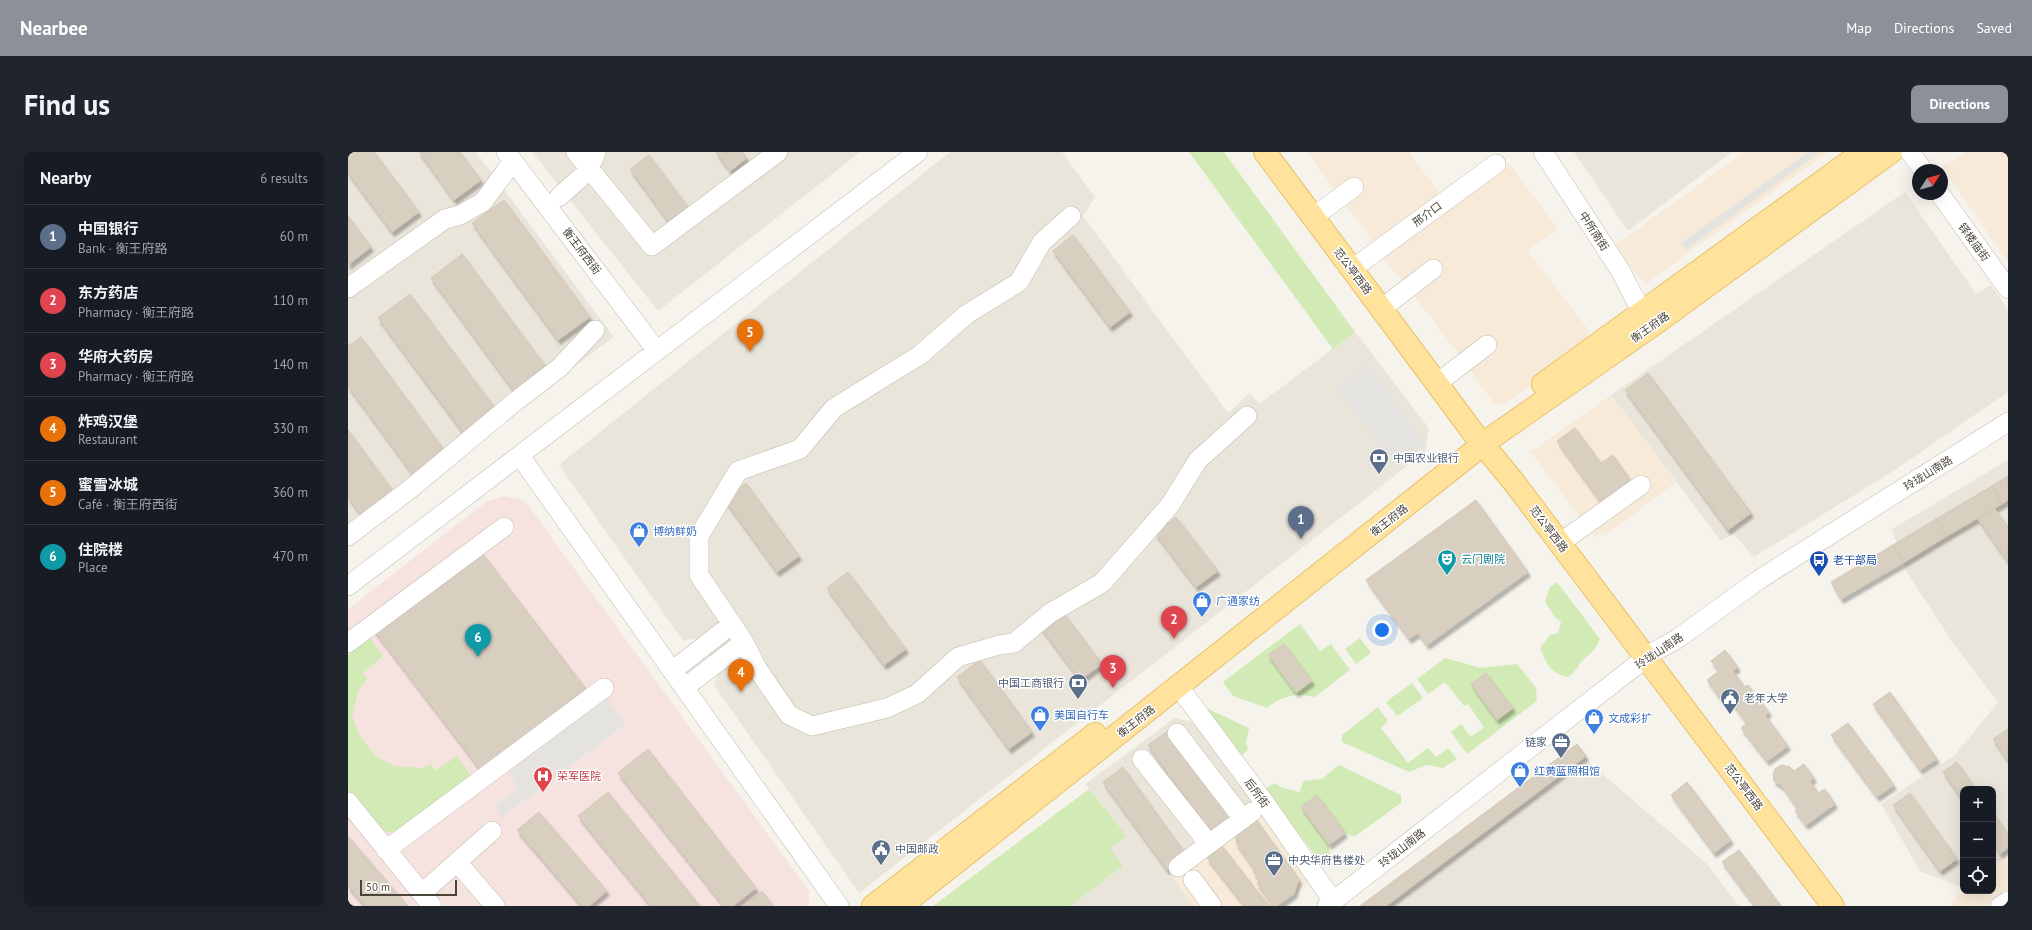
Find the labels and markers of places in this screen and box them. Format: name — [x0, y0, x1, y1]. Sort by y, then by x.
pin: 5 — [737, 319, 763, 352]
bank icon: 中国农业银行 — [1368, 447, 1390, 475]
place label: 中国农业银行 — [1393, 451, 1459, 465]
pin: 1 — [1288, 506, 1314, 539]
shop icon: 博纳鲜奶 — [628, 520, 650, 548]
place label: 博纳鲜奶 — [653, 524, 697, 538]
theatre icon: 云门剧院 — [1436, 548, 1458, 576]
bus stop icon: 老干部局 — [1808, 549, 1830, 577]
place label: 云门剧院 — [1461, 552, 1505, 566]
place label: 老干部局 — [1833, 553, 1877, 567]
shop icon: 广通家纺 — [1191, 590, 1213, 618]
place label: 广通家纺 — [1216, 594, 1260, 608]
pin: 2 — [1161, 606, 1187, 639]
pin: 6 — [465, 624, 491, 657]
pin: 3 — [1100, 655, 1126, 688]
pin: 4 — [728, 659, 754, 692]
bank icon: 中国工商银行 — [1067, 672, 1089, 700]
place label: 中国工商银行 — [998, 676, 1064, 690]
public building icon: 老年大学 — [1719, 687, 1741, 715]
place label: 老年大学 — [1744, 691, 1788, 705]
shop icon: 美国自行车 — [1029, 704, 1051, 732]
shop icon: 文成彩扩 — [1583, 707, 1605, 735]
place label: 美国自行车 — [1054, 708, 1109, 722]
place label: 文成彩扩 — [1608, 711, 1652, 725]
office icon: 链家 — [1550, 731, 1572, 759]
place label: 链家 — [1525, 735, 1547, 749]
shop icon: 红黄蓝照相馆 — [1509, 760, 1531, 788]
place label: 红黄蓝照相馆 — [1534, 764, 1600, 778]
hospital icon: 荣军医院 — [532, 765, 554, 793]
place label: 荣军医院 — [557, 769, 601, 783]
public building icon: 中国邮政 — [870, 838, 892, 866]
place label: 中国邮政 — [895, 842, 939, 856]
office icon: 中央华府售楼处 — [1263, 849, 1285, 877]
place label: 中央华府售楼处 — [1288, 853, 1365, 867]

